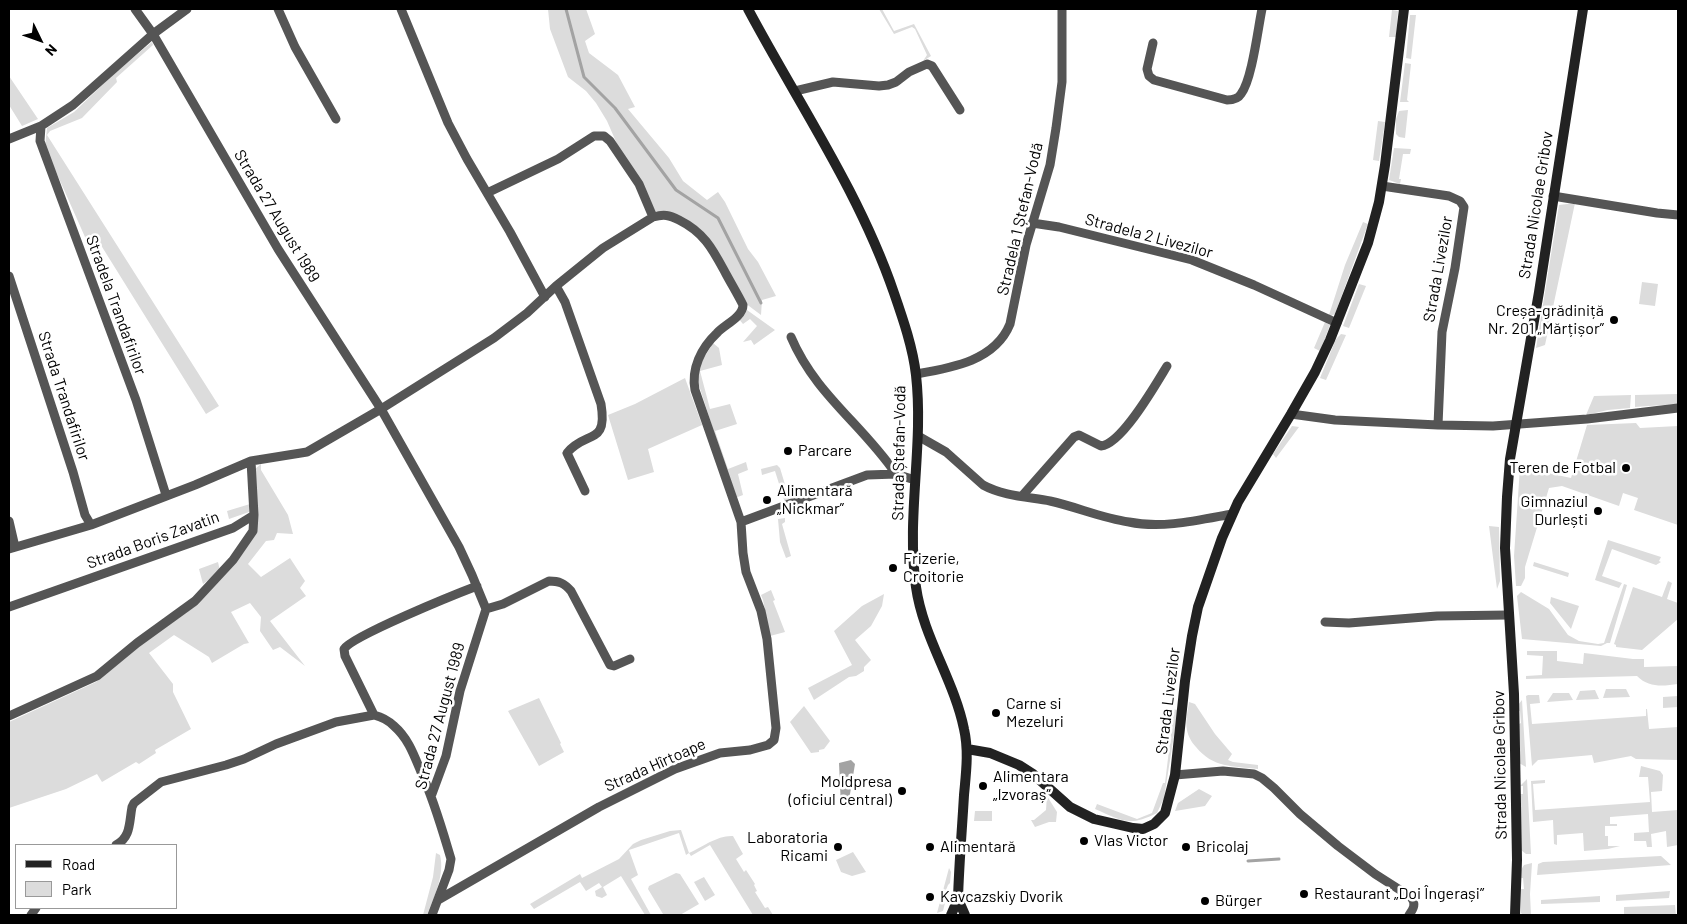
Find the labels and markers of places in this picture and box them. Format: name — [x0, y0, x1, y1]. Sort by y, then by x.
place label: Creșa-grădiniță Nr. 201 „Mărțișor” — [1488, 301, 1604, 339]
marker: Creșa-grădiniță Nr. 201 „Mărțișor” — [1608, 314, 1620, 326]
place label: Parcare — [798, 441, 852, 461]
marker: Parcare — [782, 445, 794, 457]
place label: Teren de Fotbal — [1509, 458, 1616, 478]
marker: Teren de Fotbal — [1620, 462, 1632, 474]
place label: Alimentară „Nickmar” — [777, 481, 853, 519]
place label: Gimnaziul Durlești — [1521, 492, 1588, 530]
marker: Alimentară „Nickmar” — [761, 494, 773, 506]
marker: Gimnaziul Durlești — [1592, 505, 1604, 517]
place label: Frizerie, Croitorie — [903, 549, 964, 587]
marker: Frizerie, Croitorie — [887, 562, 899, 574]
place label: Carne si Mezeluri — [1006, 694, 1064, 732]
marker: Carne si Mezeluri — [990, 707, 1002, 719]
place label: Alimentara „Izvoraș” — [993, 767, 1069, 805]
place label: Moldpresa (oficiul central) — [788, 772, 892, 810]
marker: Alimentara „Izvoraș” — [977, 780, 989, 792]
marker: Moldpresa (oficiul central) — [896, 785, 908, 797]
place label: Laboratoria Ricami — [747, 828, 828, 866]
place label: Vlas Victor — [1094, 831, 1168, 851]
marker: Vlas Victor — [1078, 835, 1090, 847]
place label: Alimentară — [940, 837, 1016, 857]
place label: Bricolaj — [1196, 837, 1249, 857]
marker: Laboratoria Ricami — [832, 841, 844, 853]
marker: Alimentară — [924, 841, 936, 853]
marker: Bricolaj — [1180, 841, 1192, 853]
place label: Restaurant „Doi Îngerași” — [1314, 884, 1484, 904]
place label: Kavcazskiy Dvorik — [940, 887, 1063, 907]
marker: Restaurant „Doi Îngerași” — [1298, 888, 1310, 900]
marker: Kavcazskiy Dvorik — [924, 891, 936, 903]
place label: Bürger — [1215, 891, 1262, 911]
marker: Bürger — [1199, 895, 1211, 907]

